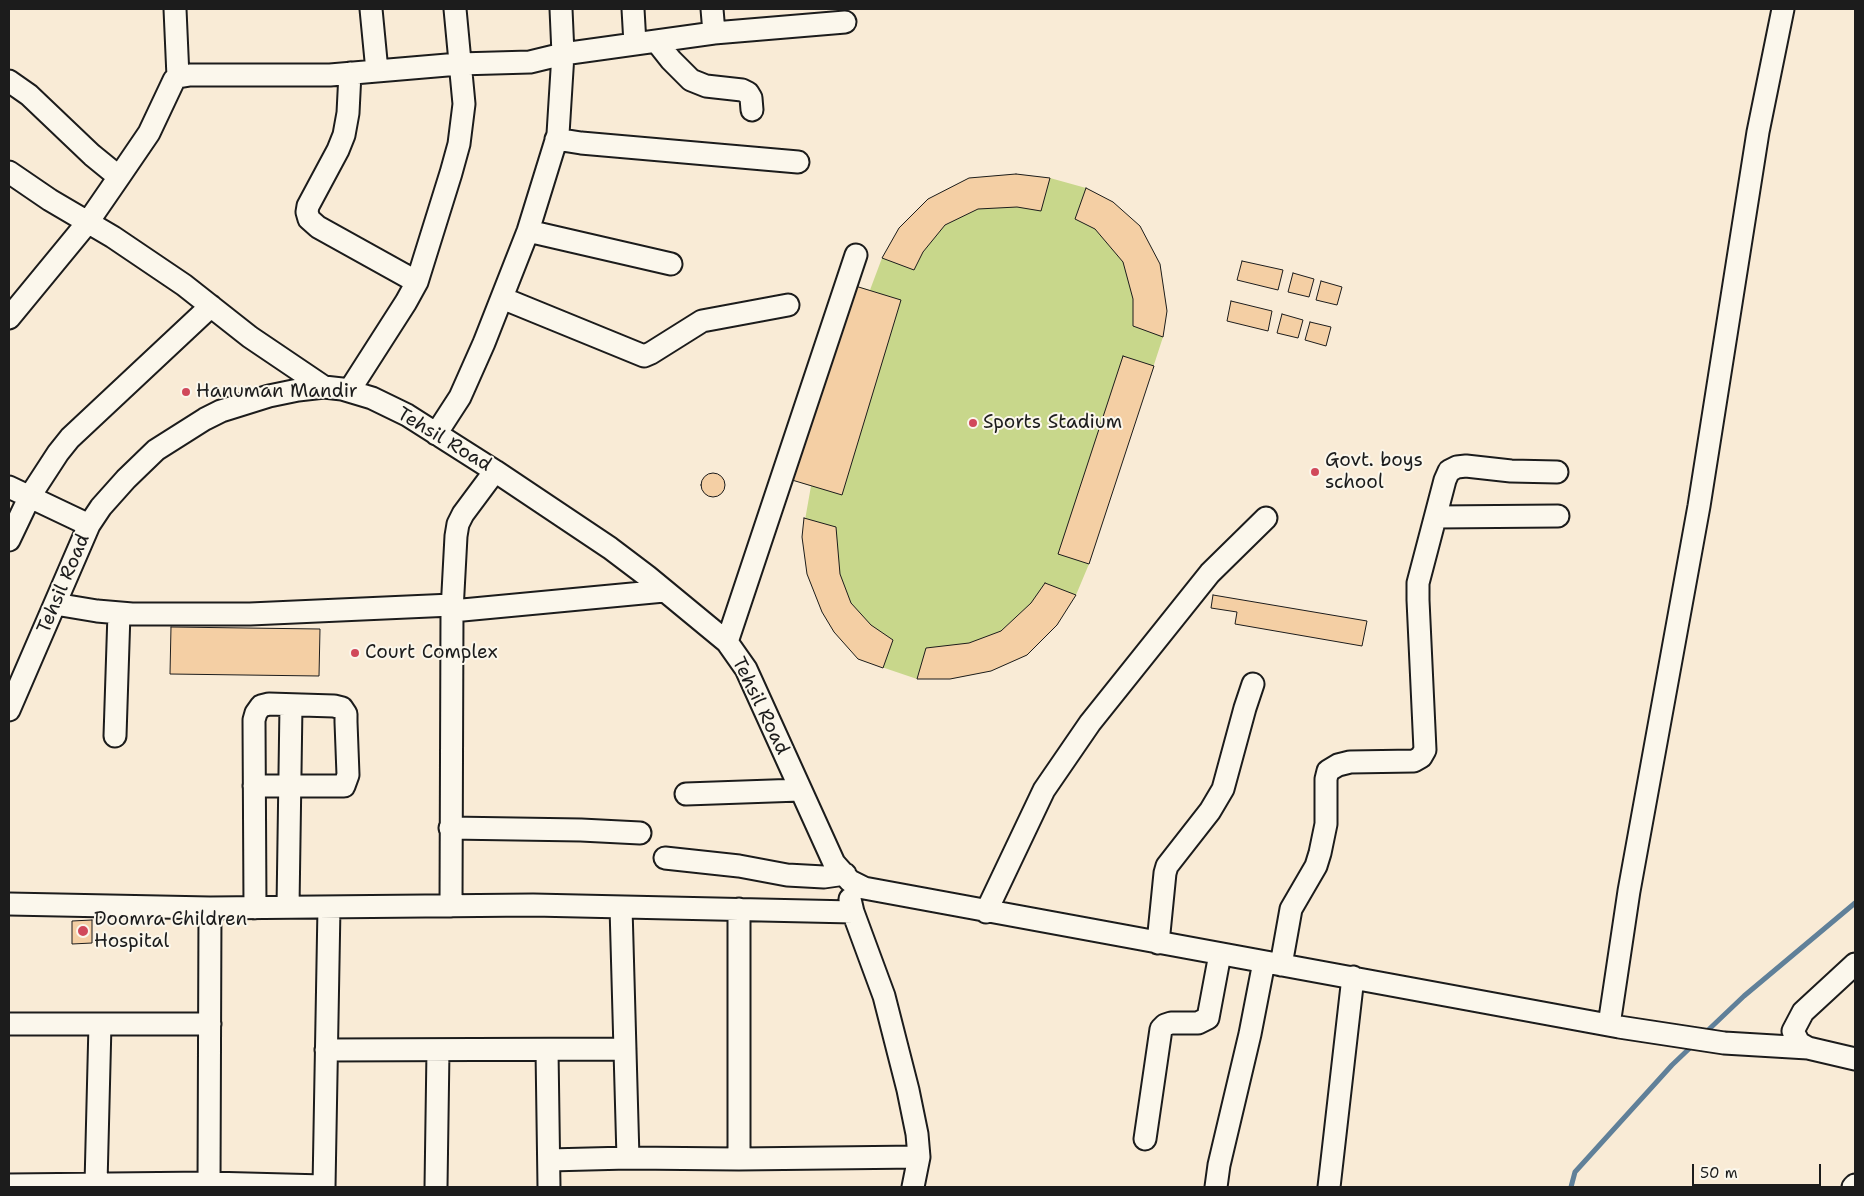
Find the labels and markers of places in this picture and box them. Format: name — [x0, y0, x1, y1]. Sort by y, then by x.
place label: Hanuman Mandir — [196, 381, 358, 403]
marker: Hanuman Mandir — [180, 386, 192, 398]
place label: Sports Stadium — [983, 412, 1122, 434]
marker: Sports Stadium — [967, 417, 979, 429]
place label: Govt. boys school — [1325, 450, 1423, 494]
marker: Govt. boys school — [1309, 466, 1321, 478]
place label: Court Complex — [365, 642, 498, 664]
marker: Court Complex — [349, 647, 361, 659]
place label: Doomra Children Hospital — [94, 909, 247, 953]
marker: Doomra Children Hospital — [76, 924, 90, 938]

